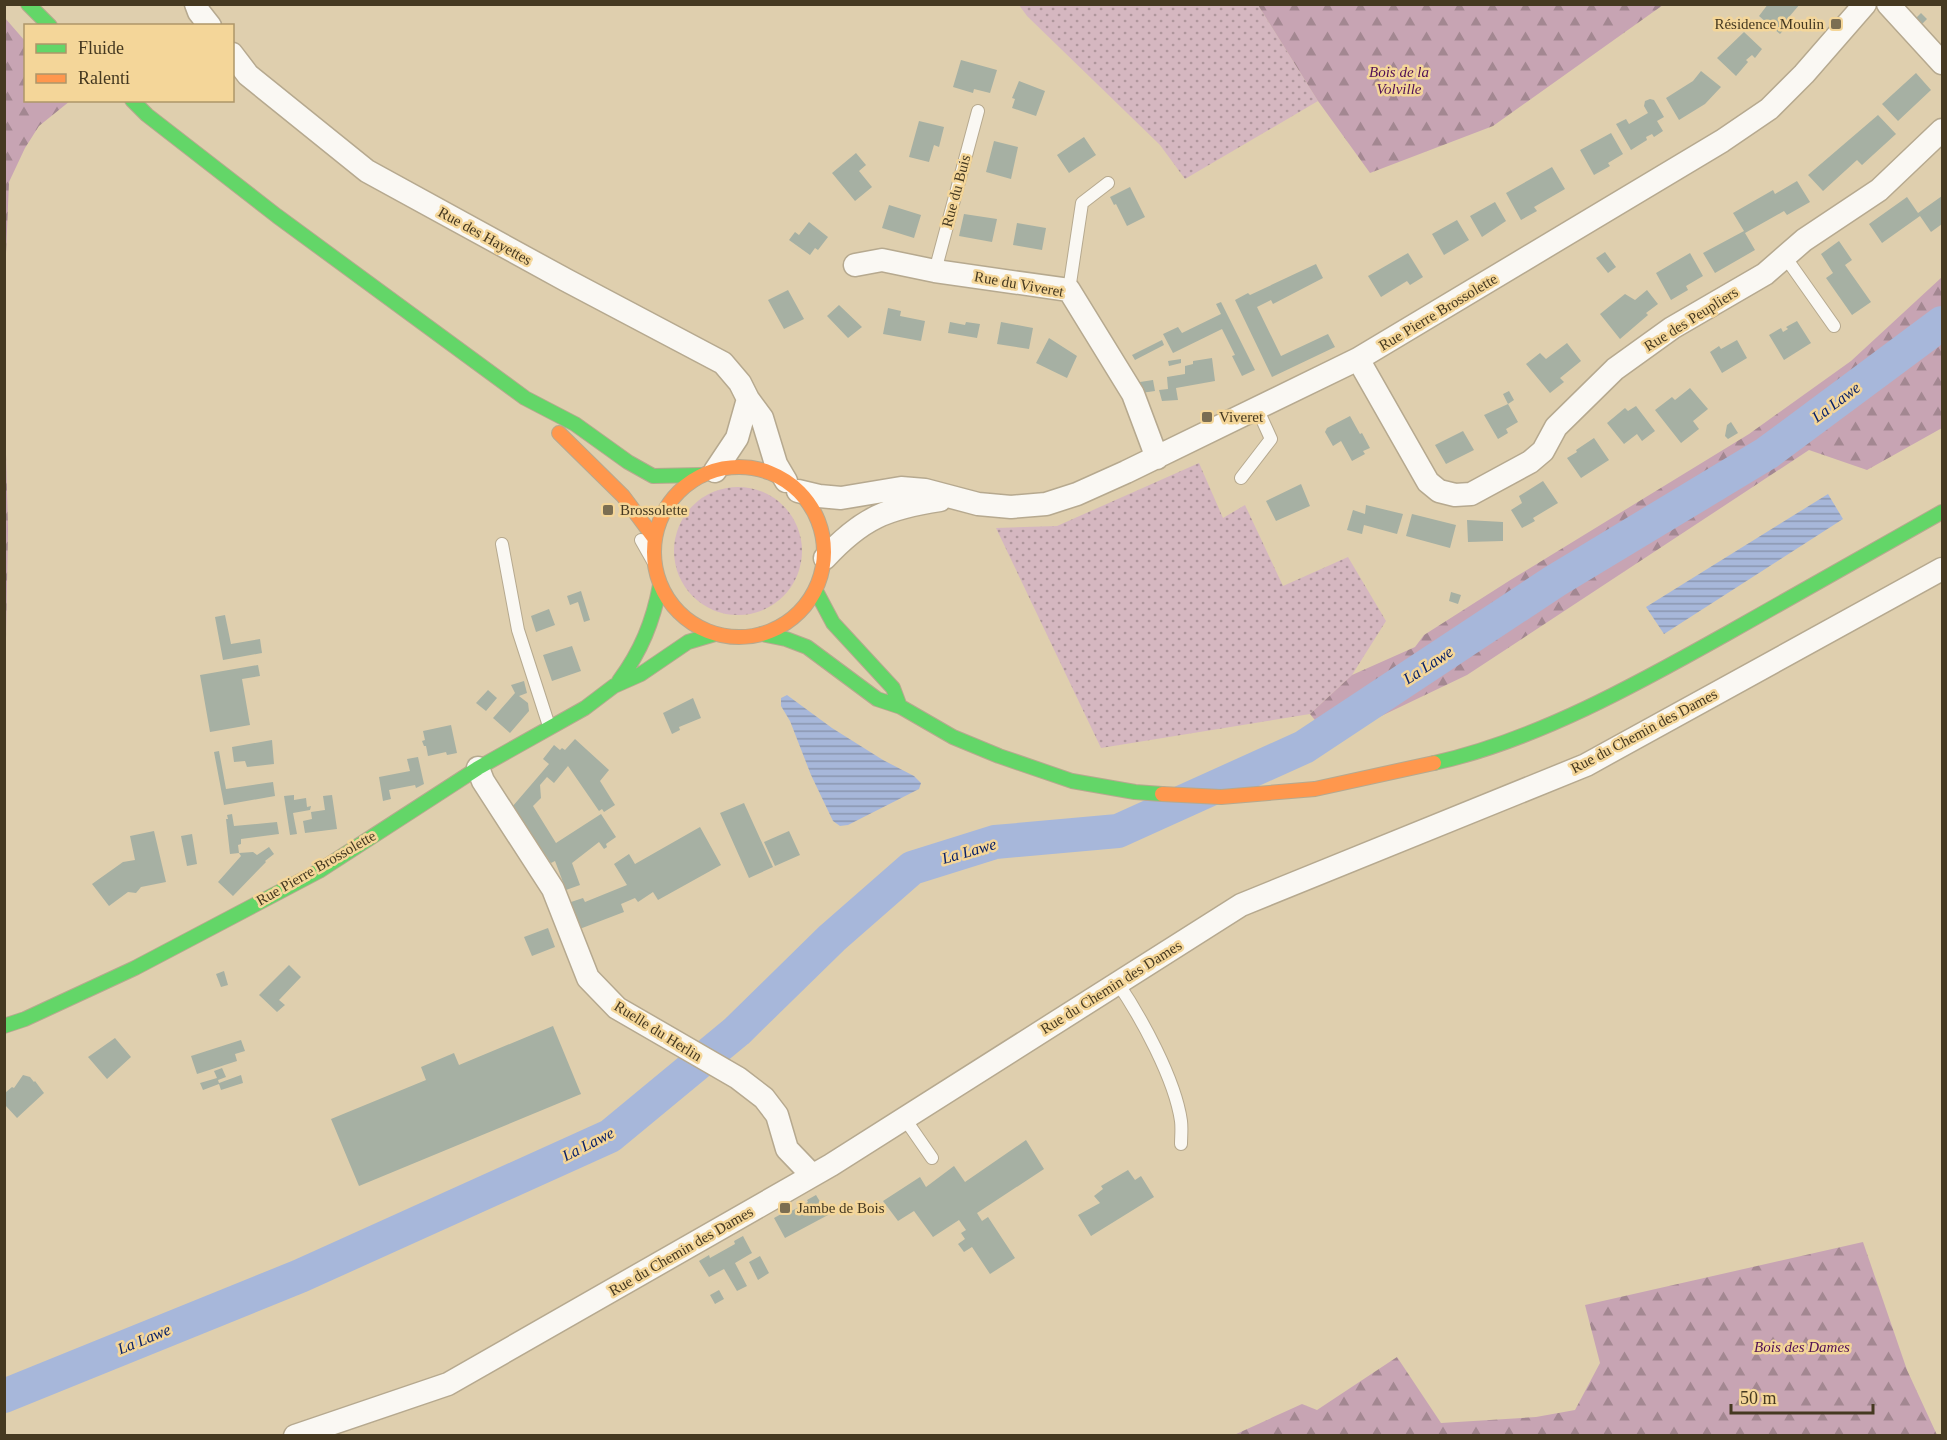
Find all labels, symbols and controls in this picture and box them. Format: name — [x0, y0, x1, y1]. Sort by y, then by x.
place label: Résidence Moulin — [1714, 16, 1824, 32]
marker: Résidence Moulin — [1829, 17, 1843, 31]
legend — [24, 24, 234, 102]
text: Fluide — [78, 38, 124, 58]
park label: Bois de la Volville — [1369, 64, 1429, 97]
text: Ralenti — [78, 68, 130, 88]
street label: Rue du Buis — [939, 153, 973, 229]
street label: Rue des Hayettes — [436, 204, 535, 268]
street label: Rue du Viveret — [973, 268, 1066, 300]
street label: Rue Pierre Brossolette — [1376, 270, 1500, 354]
street label: Rue des Peupliers — [1641, 284, 1741, 354]
water label: La Lawe — [1808, 378, 1863, 426]
place label: Viveret — [1219, 409, 1264, 425]
marker: Viveret — [1200, 410, 1214, 424]
place label: Brossolette — [620, 502, 688, 518]
marker: Brossolette — [601, 503, 615, 517]
water label: La Lawe — [1399, 643, 1456, 688]
street label: Rue du Chemin des Dames — [1568, 686, 1720, 776]
street label: Rue Pierre Brossolette — [254, 827, 379, 909]
water label: La Lawe — [939, 835, 998, 867]
street label: Rue du Chemin des Dames — [1038, 937, 1185, 1037]
street label: Ruelle du Herlin — [611, 998, 705, 1065]
water label: La Lawe — [558, 1124, 617, 1165]
place label: Jambe de Bois — [797, 1200, 885, 1216]
marker: Jambe de Bois — [778, 1201, 792, 1215]
street label: Rue du Chemin des Dames — [606, 1203, 756, 1299]
water label: La Lawe — [114, 1321, 173, 1358]
park label: Bois des Dames — [1754, 1339, 1850, 1355]
scale bar — [1731, 1377, 1874, 1415]
text: 50 m — [1740, 1388, 1777, 1408]

